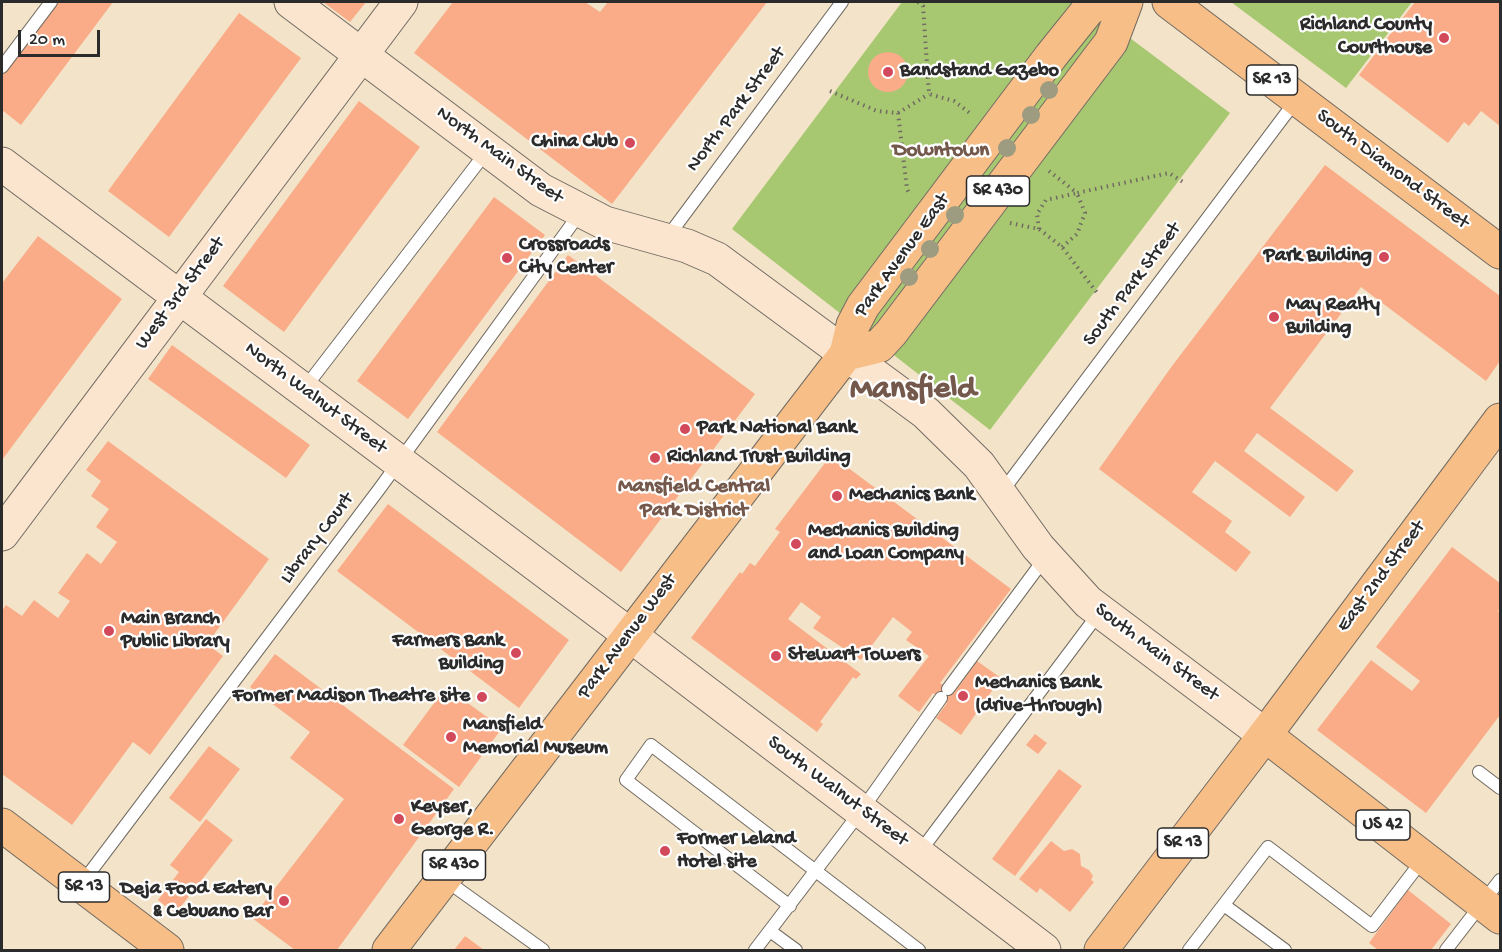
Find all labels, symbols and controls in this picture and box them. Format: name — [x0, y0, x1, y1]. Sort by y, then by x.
place label: Richland County Courthouse — [1300, 14, 1432, 61]
scale bar — [21, 18, 104, 56]
text: 20 m — [29, 30, 65, 51]
marker: Richland County Courthouse — [1437, 31, 1451, 45]
street label: North Park Street — [682, 43, 792, 177]
place label: Bandstand Gazebo — [900, 60, 1059, 84]
marker: Bandstand Gazebo — [881, 65, 895, 79]
road number: SR 13 — [1246, 65, 1298, 95]
street label: North Main Street — [431, 102, 567, 210]
street label: South Diamond Street — [1311, 105, 1473, 235]
place label: China Club — [532, 131, 618, 155]
marker: China Club — [623, 136, 637, 150]
district label: Downtown — [893, 139, 989, 165]
road number: SR 430 — [966, 176, 1030, 206]
street label: Park Avenue East — [850, 190, 956, 322]
street label: South Park Street — [1079, 218, 1187, 352]
street label: West 3rd Street — [131, 233, 231, 355]
place label: Crossroads City Center — [519, 234, 613, 281]
place label: Park Building — [1264, 245, 1372, 269]
marker: Park Building — [1377, 250, 1391, 264]
marker: Crossroads City Center — [500, 251, 514, 265]
place label: May Realty Building — [1286, 294, 1380, 341]
marker: May Realty Building — [1267, 310, 1281, 324]
street label: North Walnut Street — [239, 338, 391, 460]
district label: Mansfield — [850, 372, 976, 410]
place label: Park National Bank — [697, 417, 856, 441]
marker: Park National Bank — [678, 422, 692, 436]
place label: Richland Trust Building — [667, 446, 851, 470]
marker: Richland Trust Building — [648, 451, 662, 465]
district label: Mansfield Central Park District — [618, 475, 770, 525]
place label: Mechanics Bank — [849, 484, 974, 508]
street label: Library Court — [276, 489, 360, 589]
marker: Mechanics Bank — [830, 489, 844, 503]
street label: East 2nd Street — [1332, 517, 1432, 637]
place label: Mechanics Building and Loan Company — [808, 520, 964, 567]
marker: Mechanics Building and Loan Company — [789, 537, 803, 551]
street label: Park Avenue West — [573, 570, 683, 704]
street label: South Main Street — [1089, 598, 1223, 708]
place label: Main Branch Public Library — [121, 608, 230, 655]
marker: Main Branch Public Library — [102, 624, 116, 638]
place label: Farmers Bank Building — [392, 630, 504, 677]
place label: Stewart Towers — [788, 644, 921, 668]
marker: Farmers Bank Building — [509, 646, 523, 660]
marker: Stewart Towers — [769, 649, 783, 663]
place label: Mechanics Bank (drive-through) — [975, 672, 1103, 719]
place label: Former Madison Theatre site — [233, 685, 470, 709]
marker: Mechanics Bank (drive-through) — [956, 689, 970, 703]
marker: Former Madison Theatre site — [475, 690, 489, 704]
place label: Mansfield Memorial Museum — [463, 714, 608, 761]
marker: Mansfield Memorial Museum — [444, 730, 458, 744]
street label: South Walnut Street — [762, 731, 912, 853]
place label: Keyser, George R. — [411, 796, 495, 843]
road number: US 42 — [1356, 810, 1410, 840]
marker: Keyser, George R. — [392, 812, 406, 826]
place label: Former Leland Hotel site — [677, 828, 795, 875]
road number: SR 13 — [1158, 828, 1208, 858]
marker: Former Leland Hotel site — [658, 844, 672, 858]
road number: SR 430 — [422, 850, 486, 880]
road number: SR 13 — [58, 872, 110, 902]
place label: Deja Food Eatery & Cebuano Bar — [121, 878, 272, 925]
marker: Deja Food Eatery & Cebuano Bar — [277, 894, 291, 908]

